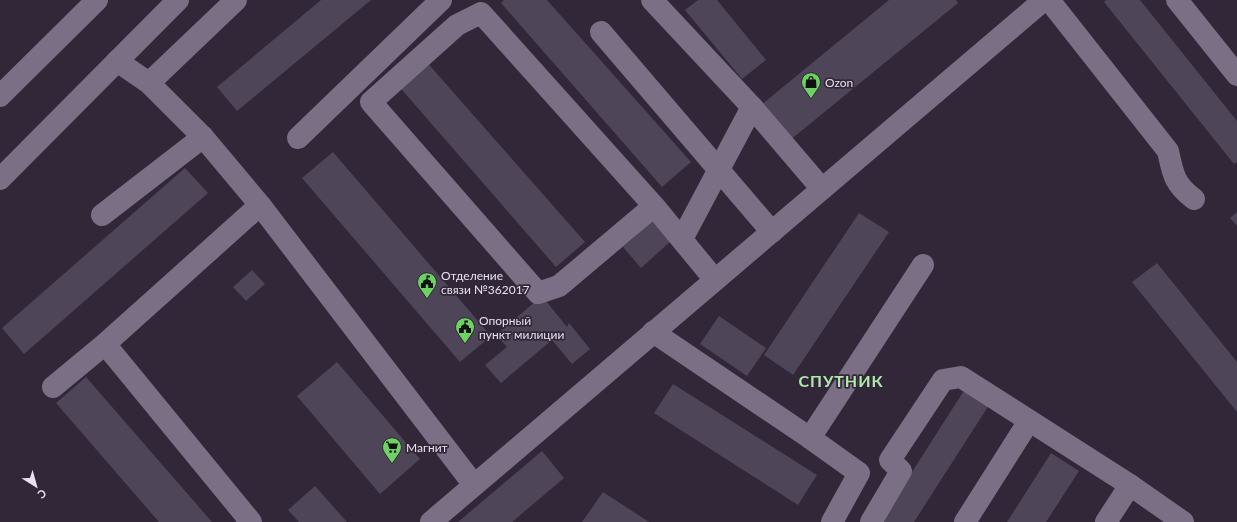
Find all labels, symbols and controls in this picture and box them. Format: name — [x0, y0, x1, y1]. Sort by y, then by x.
shop icon: Ozon — [800, 71, 822, 99]
place label: Ozon — [825, 75, 853, 90]
place label: Отделение связи №362017 — [441, 268, 530, 297]
public building icon: Отделение связи №362017 — [416, 271, 438, 299]
place label: Опорный пункт милиции — [479, 313, 565, 342]
public building icon: Опорный пункт милиции — [454, 316, 476, 344]
district label: СПУТНИК — [798, 371, 884, 390]
supermarket icon: Магнит — [381, 436, 403, 464]
place label: Магнит — [406, 440, 448, 455]
north arrow — [16, 466, 56, 506]
text: С — [35, 487, 49, 502]

